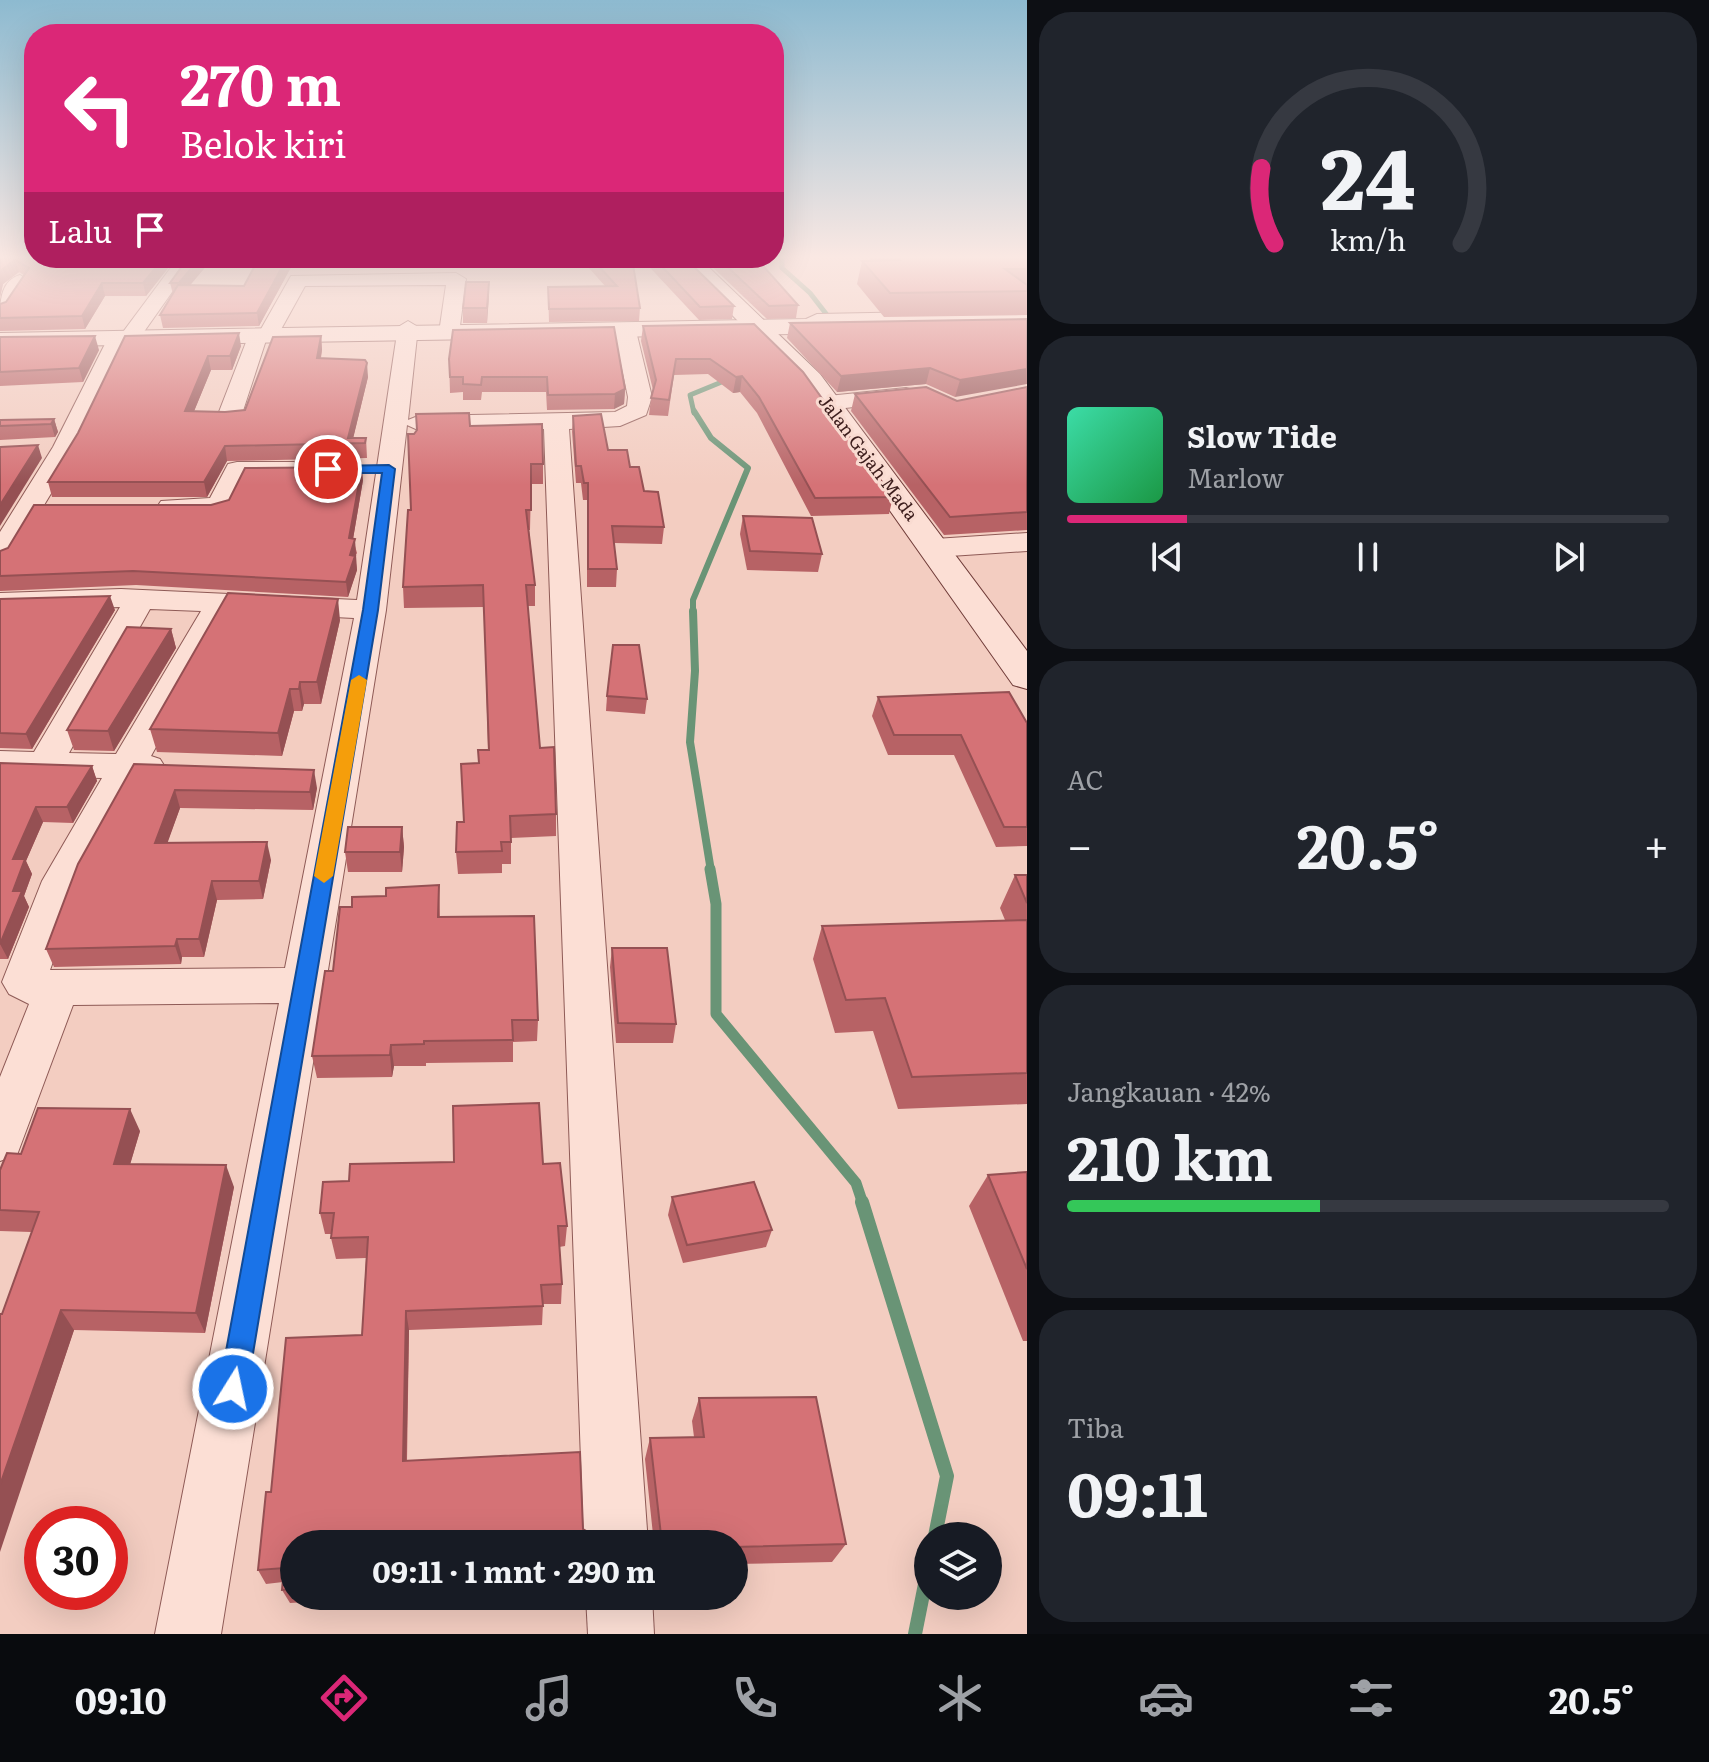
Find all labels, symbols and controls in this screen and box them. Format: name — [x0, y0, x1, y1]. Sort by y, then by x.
text: 270 m — [180, 40, 341, 123]
icon: left — [48, 56, 152, 160]
text: 24 — [1321, 112, 1415, 236]
text: Belok kiri — [180, 116, 346, 169]
text: Lalu — [48, 208, 112, 252]
icon: arrive — [128, 208, 172, 252]
text: km/h — [1330, 217, 1406, 260]
street label: Jalan Gajah Mada — [813, 388, 926, 526]
text: Slow Tide — [1187, 413, 1337, 457]
pin — [294, 435, 362, 503]
icon: arrive — [306, 447, 350, 491]
text: Marlow — [1187, 457, 1284, 496]
icon: previous — [1145, 535, 1189, 579]
icon: pause — [1346, 535, 1390, 579]
icon: next — [1547, 535, 1591, 579]
text: AC — [1067, 759, 1104, 798]
text: 20.5° — [1297, 798, 1439, 887]
text: − — [1067, 810, 1093, 876]
text: + — [1643, 810, 1669, 876]
text: Jangkauan · 42% — [1067, 1071, 1271, 1110]
text: 210 km — [1067, 1110, 1273, 1199]
position arrow — [191, 1347, 275, 1431]
text: Tiba — [1067, 1407, 1124, 1446]
text: 09:11 — [1067, 1446, 1208, 1535]
speed limit sign: 30 — [24, 1506, 128, 1610]
map controls — [914, 1522, 1002, 1610]
button: layers — [914, 1522, 1002, 1610]
text: 09:11 · 1 mnt · 290 m — [372, 1548, 656, 1592]
icon: directions — [316, 1670, 372, 1726]
icon: music — [521, 1670, 577, 1726]
icon: phone — [727, 1670, 783, 1726]
icon: climate — [932, 1670, 988, 1726]
icon: car — [1138, 1670, 1194, 1726]
icon: filters — [1343, 1670, 1399, 1726]
text: 09:10 — [75, 1672, 167, 1725]
text: 20.5° — [1549, 1672, 1634, 1725]

